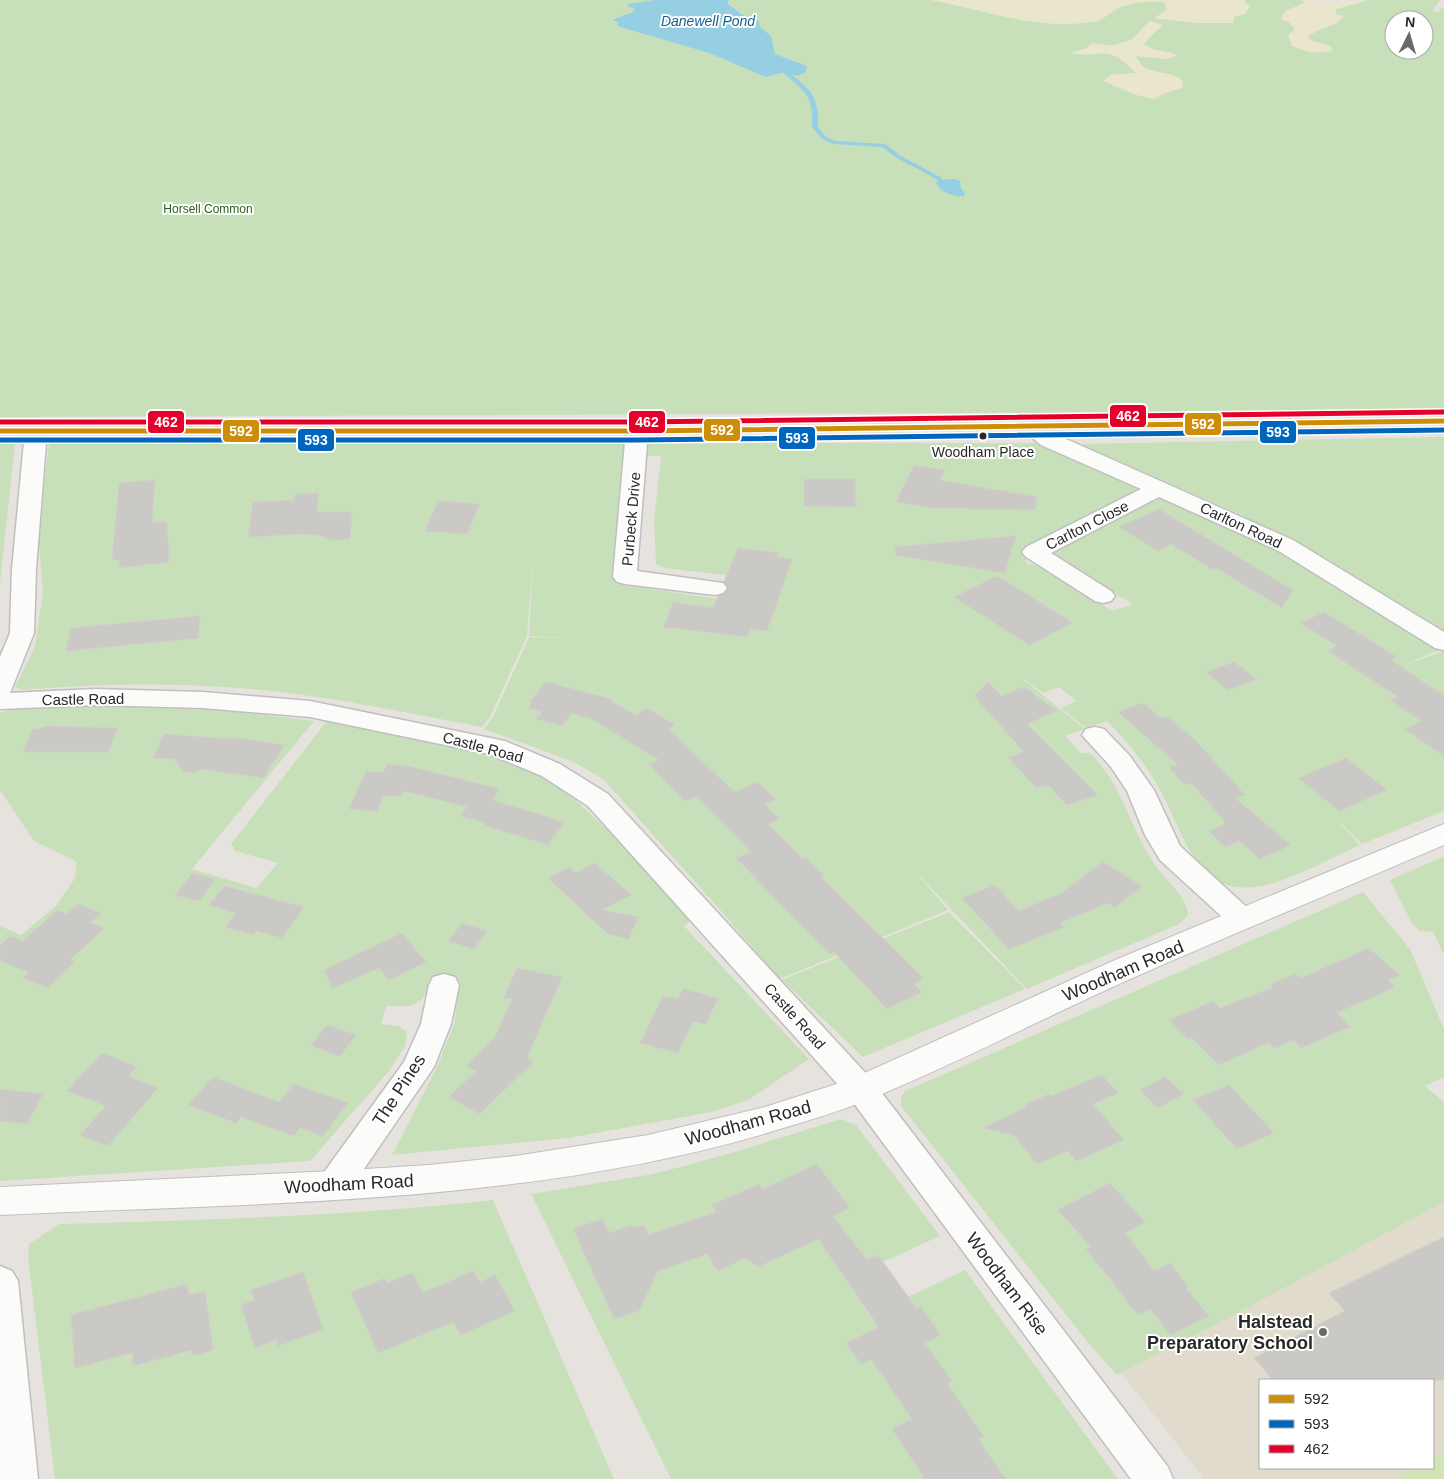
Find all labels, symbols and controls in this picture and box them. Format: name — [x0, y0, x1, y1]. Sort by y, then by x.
north arrow — [1384, 10, 1434, 60]
water label: Danewell Pond — [661, 13, 756, 29]
text: N — [1404, 14, 1416, 30]
park label: Horsell Common — [163, 202, 253, 216]
line badge: 462 — [1109, 404, 1147, 428]
text: 462 — [1116, 408, 1140, 424]
line badge: 462 — [147, 410, 185, 434]
line badge: 462 — [628, 410, 666, 434]
line badge: 592 — [1184, 412, 1222, 436]
text: 462 — [154, 414, 178, 430]
text: 462 — [635, 414, 659, 430]
text: 592 — [1191, 416, 1215, 432]
line badge: 592 — [703, 418, 741, 442]
line badge: 592 — [222, 419, 260, 443]
line badge: 593 — [1259, 420, 1297, 444]
text: 592 — [710, 422, 734, 438]
text: 592 — [229, 423, 253, 439]
text: 593 — [1266, 424, 1290, 440]
line badge: 593 — [778, 426, 816, 450]
line badge: 593 — [297, 428, 335, 452]
text: 593 — [785, 430, 809, 446]
marker: Woodham Place — [978, 431, 988, 441]
text: 593 — [304, 432, 328, 448]
place label: Woodham Place — [932, 444, 1034, 460]
street label: Purbeck Drive — [618, 471, 644, 567]
street label: Carlton Close — [1043, 497, 1131, 553]
street label: Carlton Road — [1197, 499, 1285, 551]
street label: Castle Road — [42, 690, 124, 708]
street label: Castle Road — [441, 728, 525, 766]
street label: Woodham Road — [1059, 936, 1187, 1006]
street label: Castle Road — [761, 980, 829, 1052]
street label: The Pines — [369, 1051, 429, 1129]
street label: Woodham Road — [683, 1097, 813, 1149]
street label: Woodham Road — [284, 1171, 414, 1197]
street label: Woodham Rise — [962, 1229, 1052, 1339]
place label: Halstead Preparatory School — [1147, 1312, 1313, 1353]
marker: Halstead Preparatory School — [1317, 1326, 1329, 1338]
legend — [1259, 1379, 1434, 1469]
text: 592 — [1304, 1390, 1329, 1407]
text: 593 — [1304, 1415, 1329, 1432]
text: 462 — [1304, 1440, 1329, 1457]

